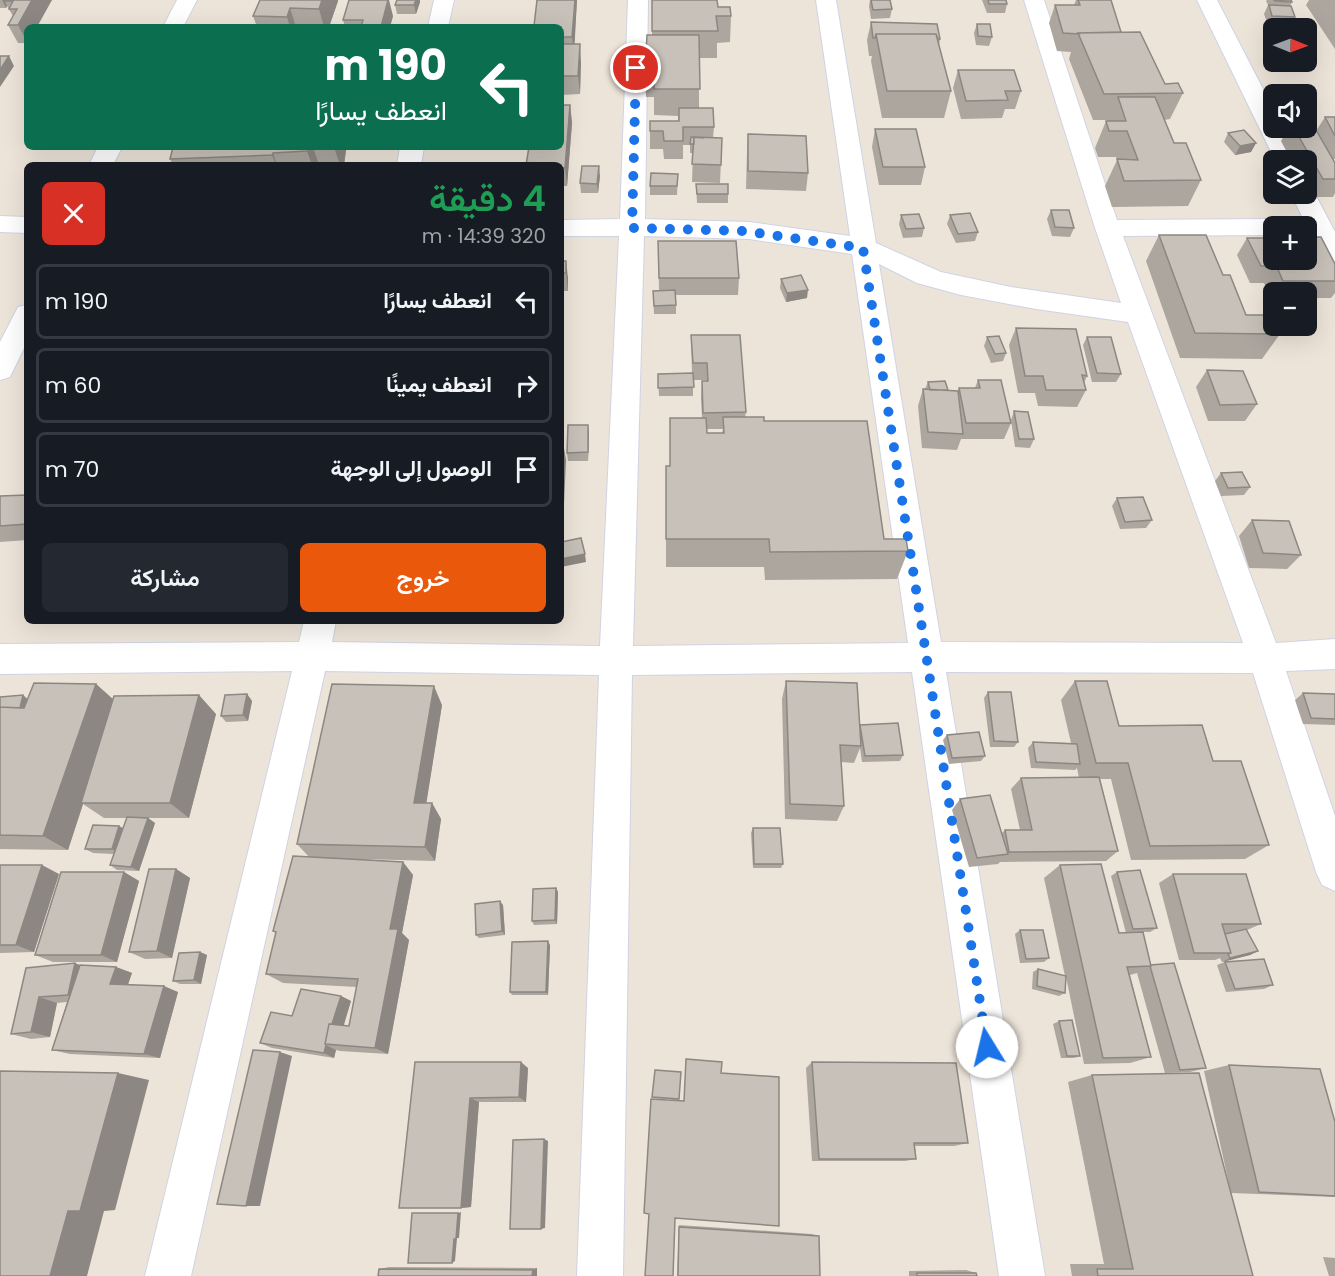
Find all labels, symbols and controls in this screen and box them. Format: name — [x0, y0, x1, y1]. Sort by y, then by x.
north arrow — [1263, 18, 1317, 72]
map controls — [1263, 18, 1317, 336]
text: 190 m — [325, 36, 447, 95]
pin — [610, 42, 661, 93]
icon: left — [468, 48, 546, 126]
icon: arrive — [619, 51, 652, 84]
button: sound — [1263, 84, 1317, 138]
text: انعطف يسارًا — [315, 92, 447, 129]
button: layers — [1263, 150, 1317, 204]
text: 4 دقيقة — [429, 173, 546, 224]
button: close — [42, 182, 105, 245]
button: + — [1263, 216, 1317, 270]
text: 320 m · 14:39 — [422, 222, 546, 250]
button: − — [1263, 282, 1317, 336]
text: انعطف يسارًا — [383, 285, 492, 316]
icon: left — [510, 285, 543, 318]
text: 190 m — [45, 286, 108, 317]
text: انعطف يمينًا — [386, 369, 492, 400]
icon: right — [510, 369, 543, 402]
text: 60 m — [45, 370, 101, 401]
text: الوصول إلى الوجهة — [331, 453, 492, 484]
icon: arrive — [510, 453, 543, 486]
text: 70 m — [45, 454, 99, 485]
button: مشاركة — [42, 543, 288, 612]
button: خروج — [300, 543, 546, 612]
position arrow — [955, 1015, 1019, 1079]

